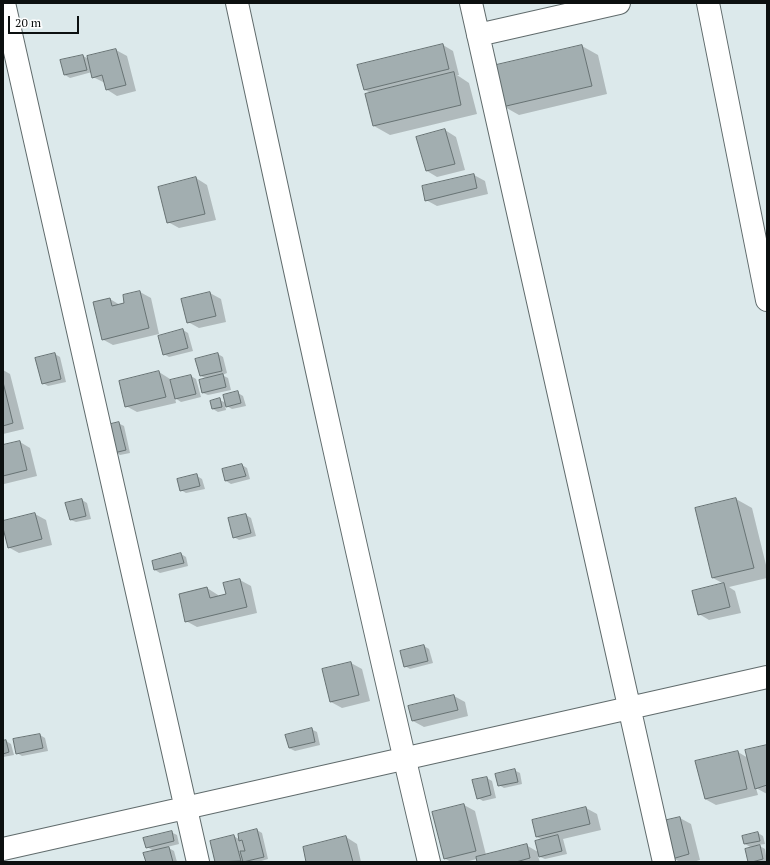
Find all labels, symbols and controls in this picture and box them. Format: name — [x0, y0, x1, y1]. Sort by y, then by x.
scale bar — [10, 8, 81, 34]
text: 20 m — [15, 15, 41, 30]

